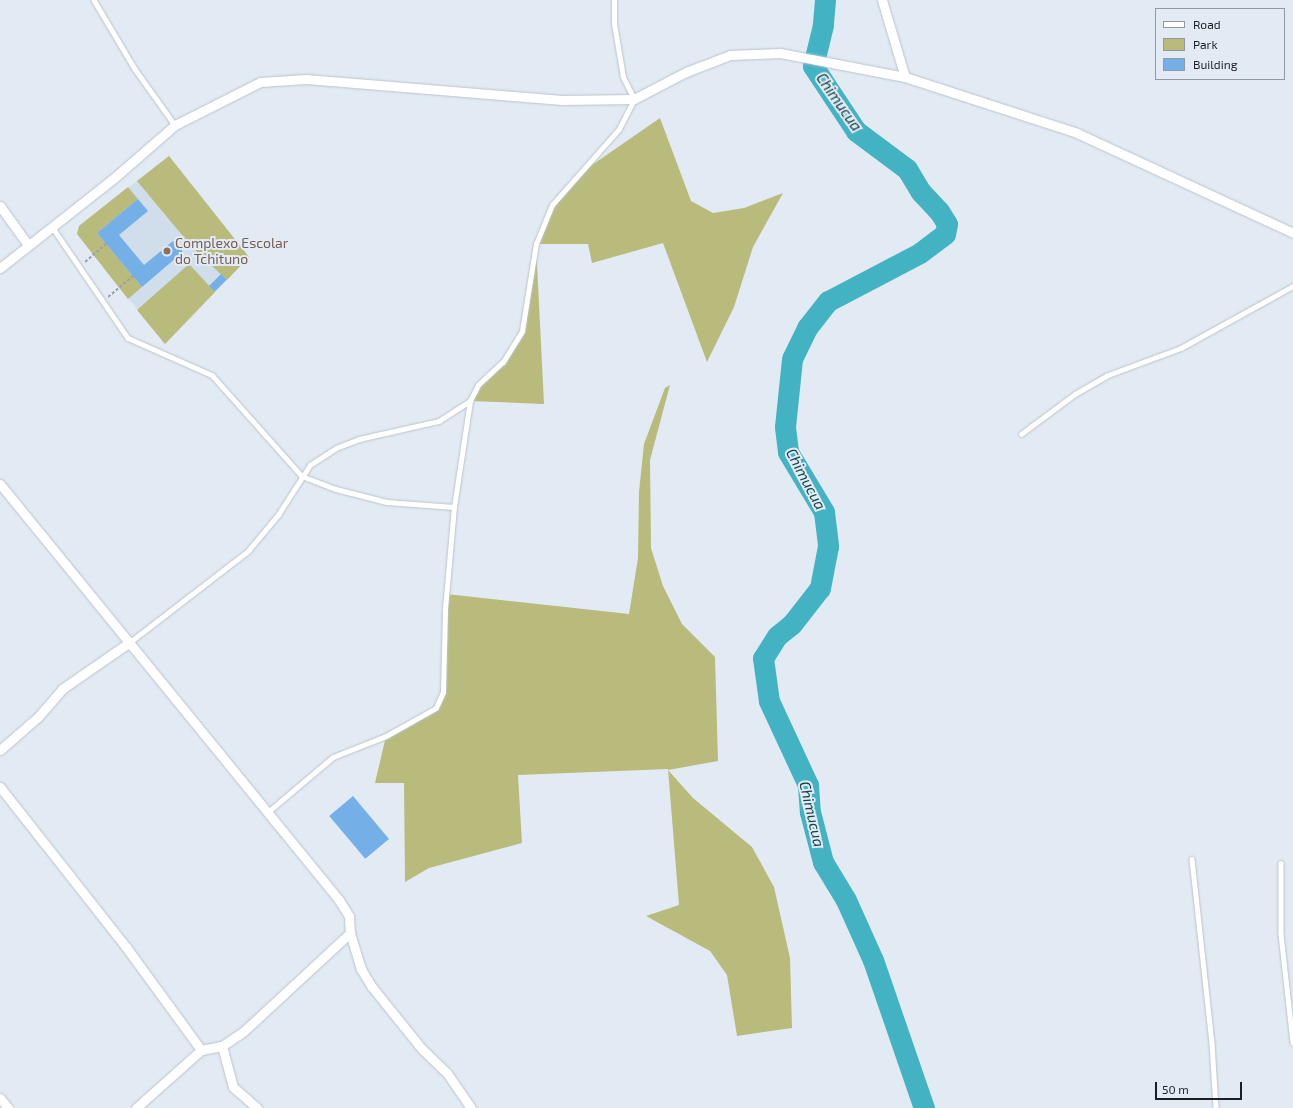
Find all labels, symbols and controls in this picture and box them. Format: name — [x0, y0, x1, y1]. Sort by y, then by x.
legend — [1155, 8, 1285, 80]
text: Road — [1193, 17, 1221, 31]
text: Park — [1193, 37, 1218, 51]
text: Building — [1193, 57, 1237, 71]
water label: Chimucua — [812, 69, 866, 135]
place label: Complexo Escolar do Tchituno — [175, 235, 288, 268]
marker: Complexo Escolar do Tchituno — [162, 246, 172, 256]
water label: Chimucua — [782, 445, 830, 513]
water label: Chimucua — [796, 779, 828, 849]
scale bar — [1157, 1074, 1244, 1100]
text: 50 m — [1162, 1082, 1189, 1096]

